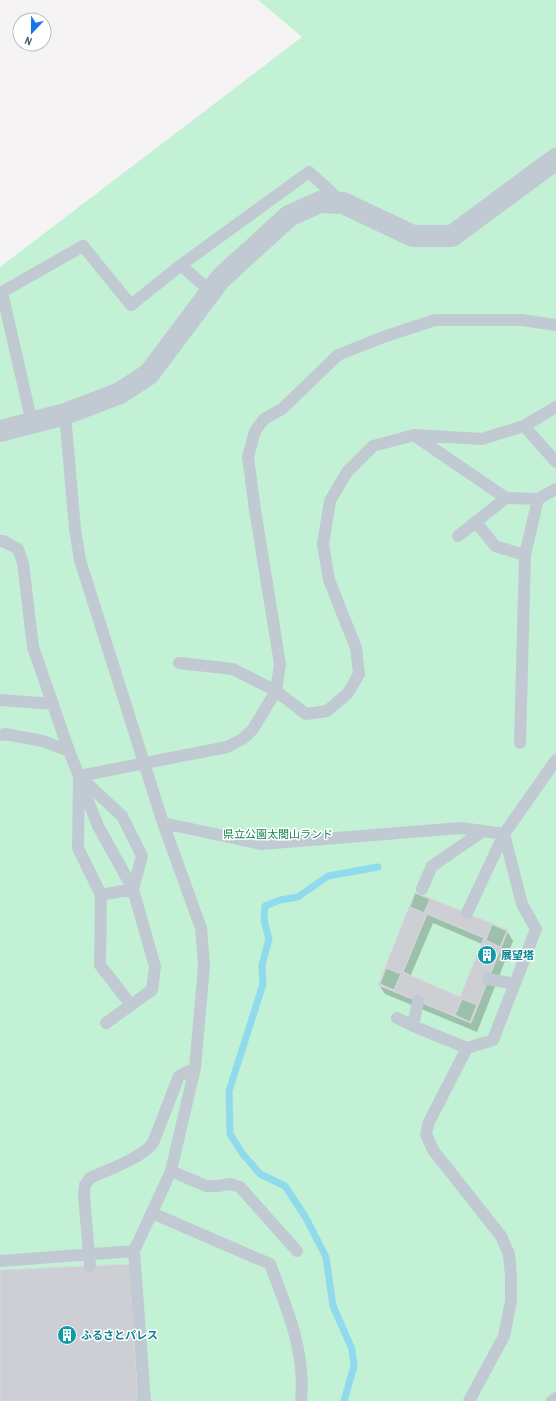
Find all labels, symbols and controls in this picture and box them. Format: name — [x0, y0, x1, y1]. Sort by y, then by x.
north arrow — [12, 12, 52, 52]
text: N — [23, 34, 34, 49]
park label: 県立公園太閤山ランド — [223, 827, 333, 841]
building icon: 展望塔 — [476, 944, 498, 966]
place label: 展望塔 — [501, 948, 534, 962]
building icon: ふるさとパレス — [56, 1324, 78, 1346]
place label: ふるさとパレス — [81, 1328, 158, 1342]

